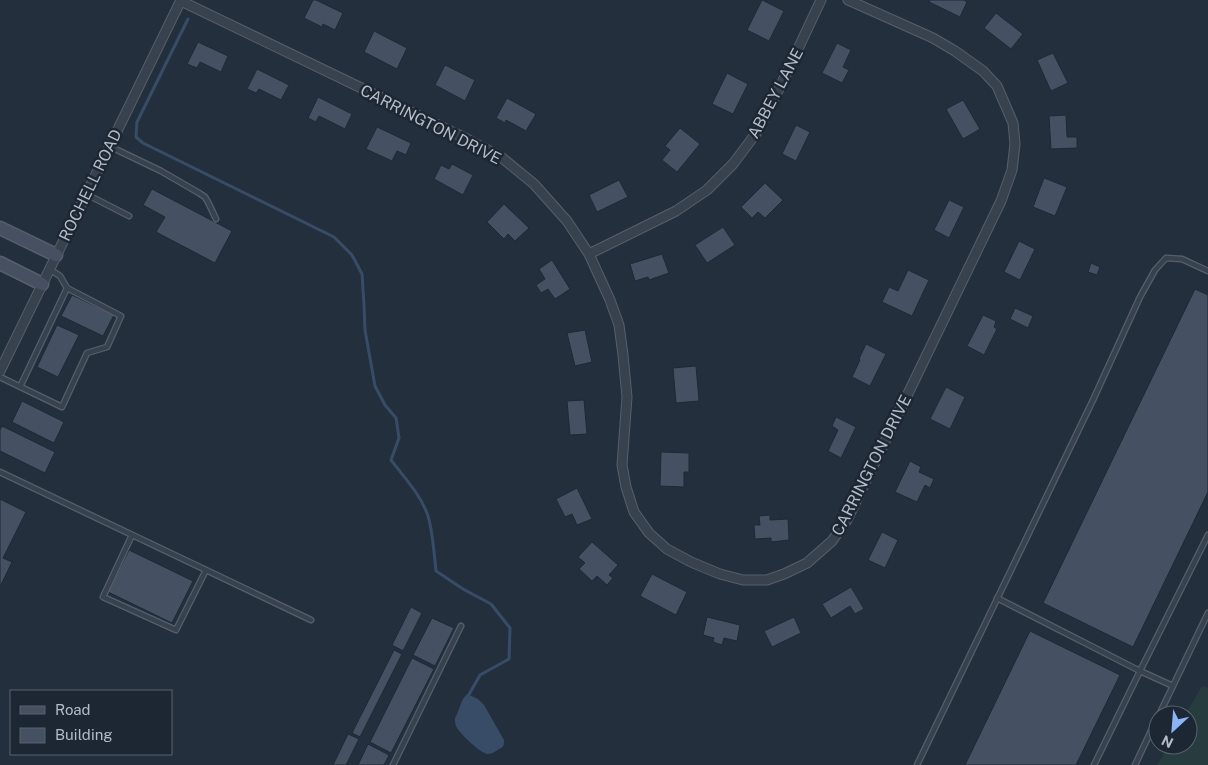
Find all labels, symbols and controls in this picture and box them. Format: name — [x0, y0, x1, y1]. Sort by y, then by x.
street label: ABBEY LANE — [744, 45, 807, 142]
street label: CARRINGTON DRIVE — [357, 81, 504, 168]
street label: ROCHELL ROAD — [55, 126, 126, 244]
street label: CARRINGTON DRIVE — [828, 392, 915, 539]
legend — [10, 690, 172, 755]
text: Road — [55, 701, 91, 718]
north arrow — [1148, 705, 1198, 755]
text: Building — [55, 726, 113, 743]
text: N — [1159, 732, 1176, 751]

